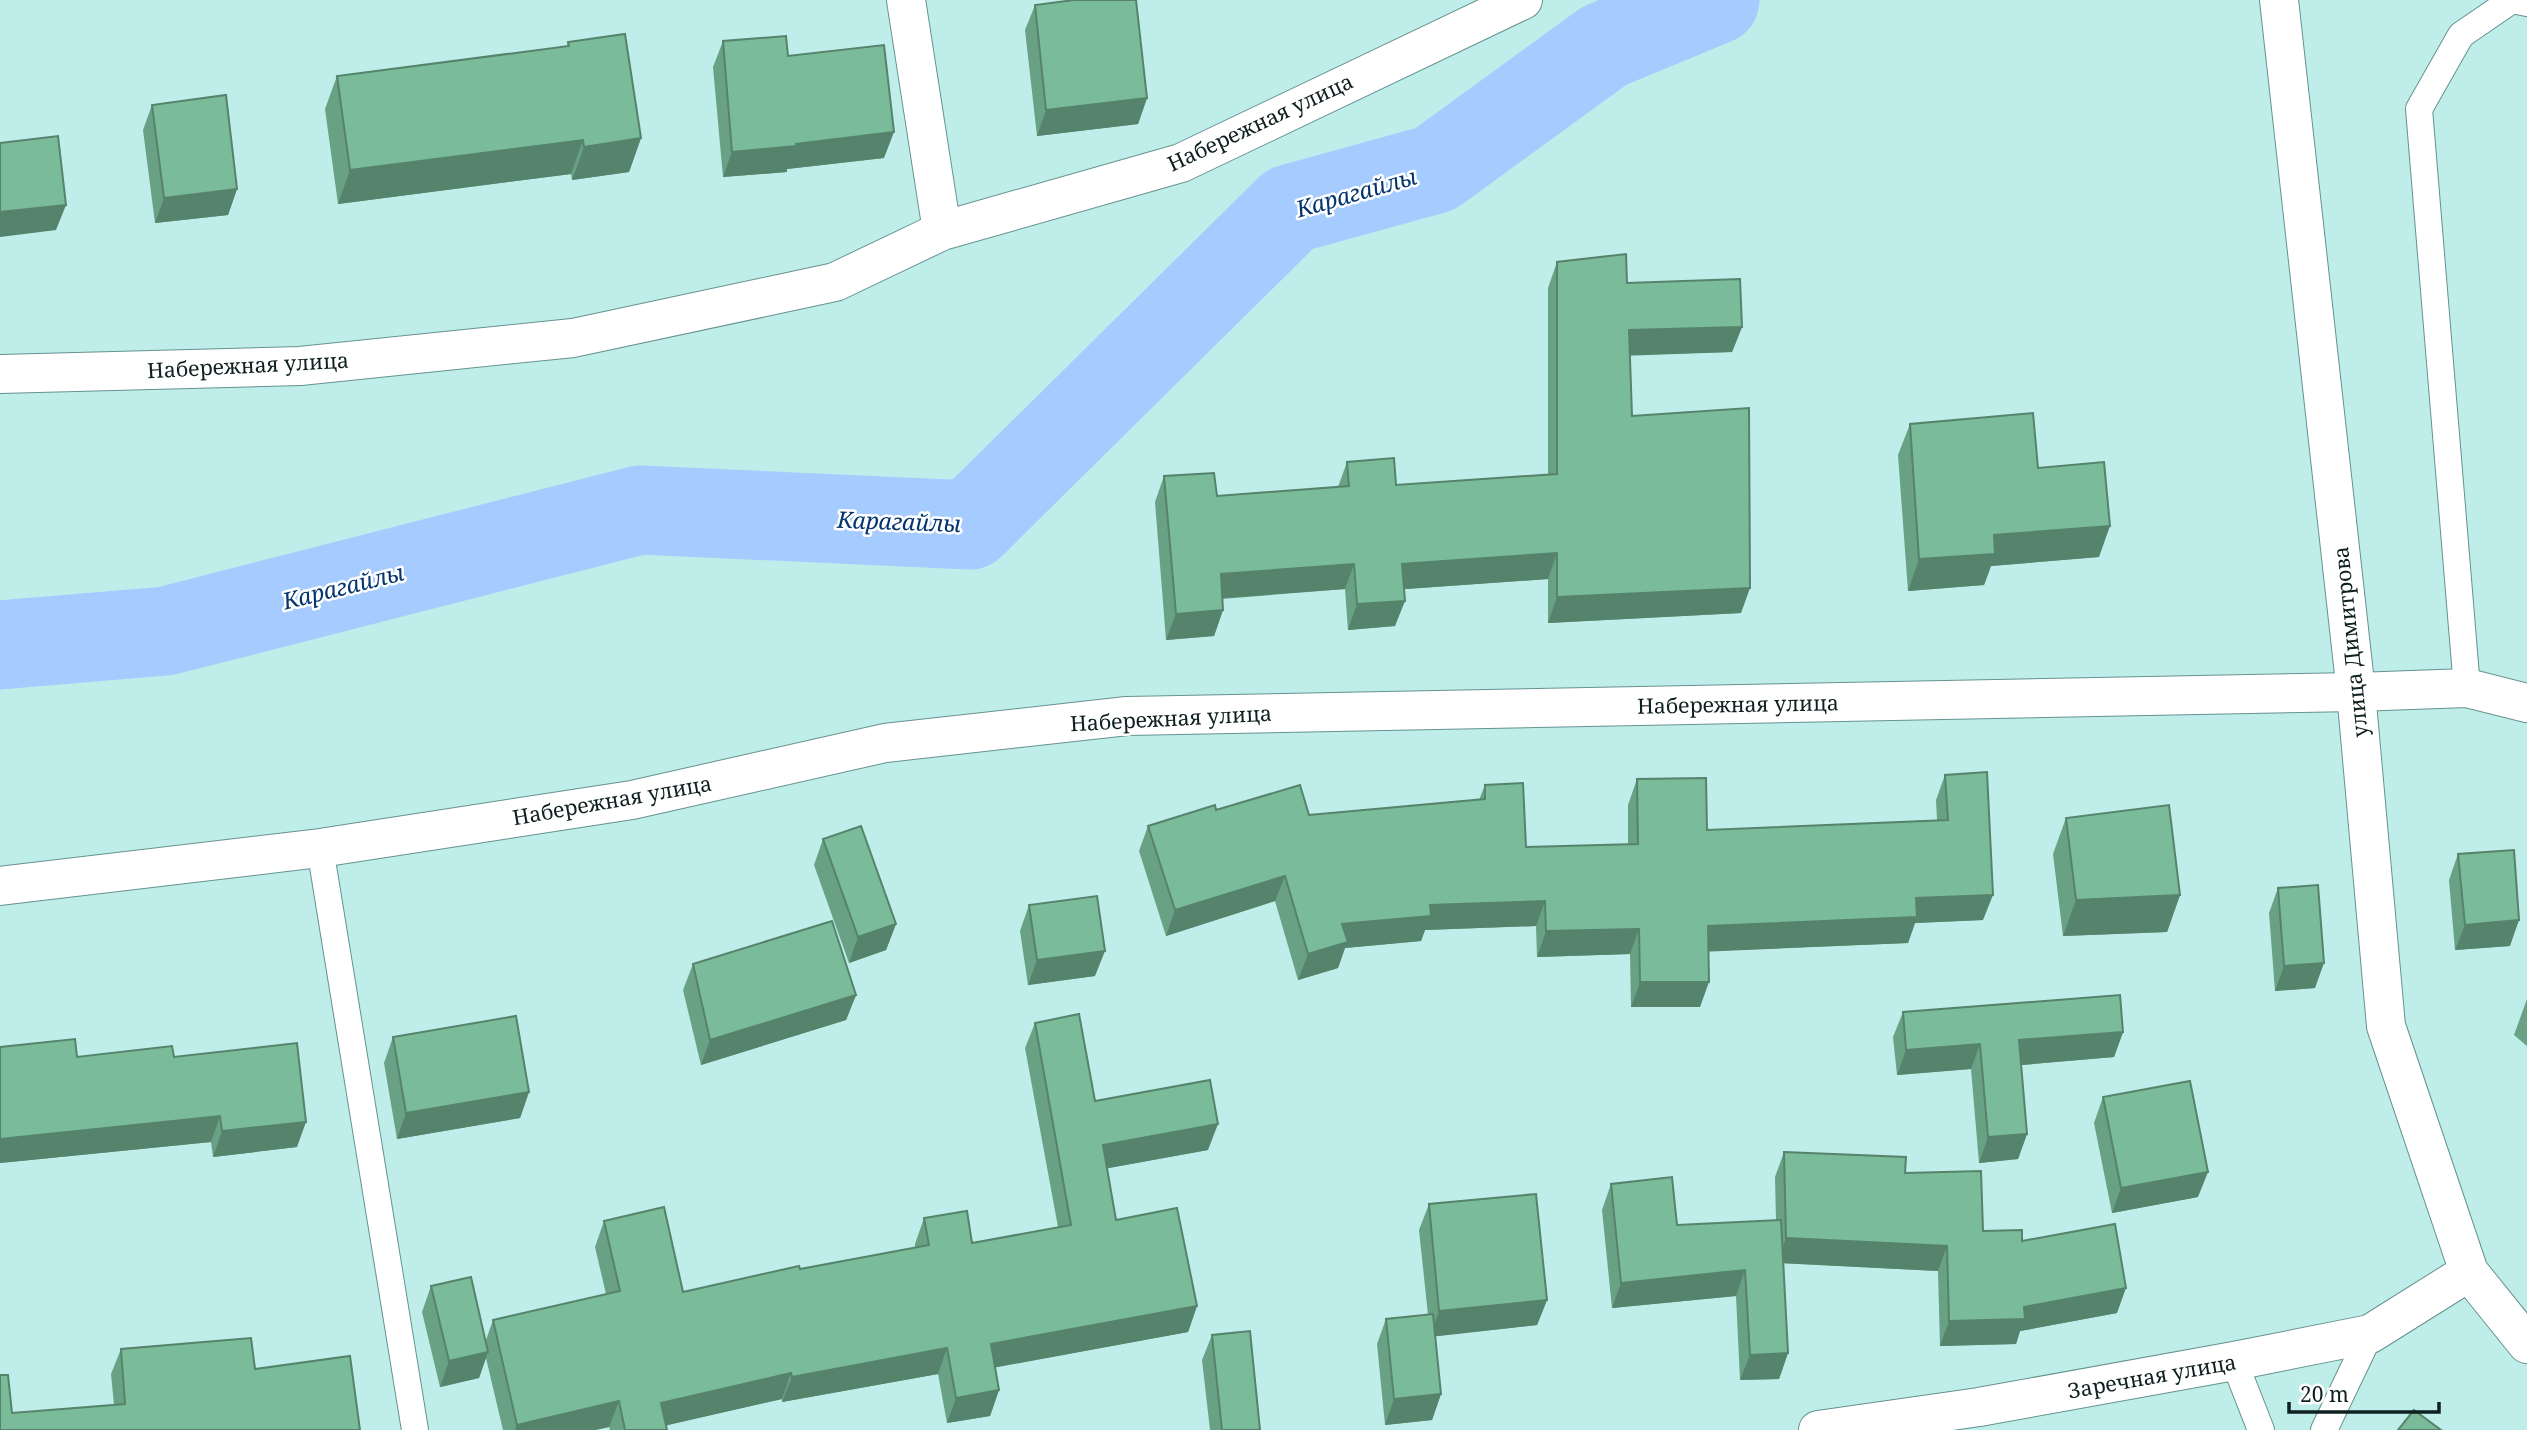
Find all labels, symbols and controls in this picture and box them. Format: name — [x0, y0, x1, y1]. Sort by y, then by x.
street label: Набережная улица — [1163, 67, 1357, 177]
water label: Карагайлы — [1291, 159, 1420, 225]
street label: Набережная улица — [146, 346, 350, 384]
water label: Карагайлы — [835, 503, 962, 539]
street label: улица Димитрова — [2326, 545, 2374, 739]
water label: Карагайлы — [278, 555, 407, 617]
street label: Набережная улица — [1637, 688, 1839, 720]
street label: Набережная улица — [1069, 699, 1273, 737]
street label: Набережная улица — [510, 769, 714, 831]
street label: Заречная улица — [2066, 1347, 2238, 1405]
scale bar — [2289, 1370, 2440, 1414]
text: 20 m — [2300, 1380, 2349, 1408]

